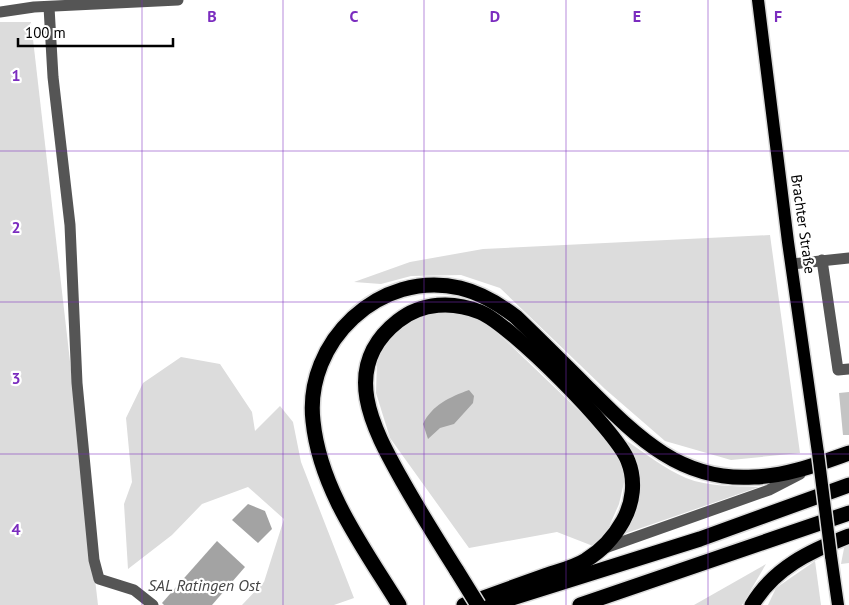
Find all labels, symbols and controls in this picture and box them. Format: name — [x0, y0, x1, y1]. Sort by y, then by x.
text: B — [207, 6, 217, 26]
text: C — [350, 6, 359, 26]
text: D — [490, 6, 500, 26]
text: E — [633, 6, 641, 26]
text: F — [774, 6, 782, 26]
scale bar — [18, 15, 172, 47]
text: 100 m — [25, 23, 66, 42]
text: 1 — [11, 65, 21, 85]
street label: Brachter Straße — [787, 173, 820, 275]
text: 2 — [11, 217, 21, 237]
text: 3 — [11, 368, 21, 388]
text: 4 — [11, 519, 21, 539]
water label: SAL Ratingen Ost — [148, 575, 261, 595]

